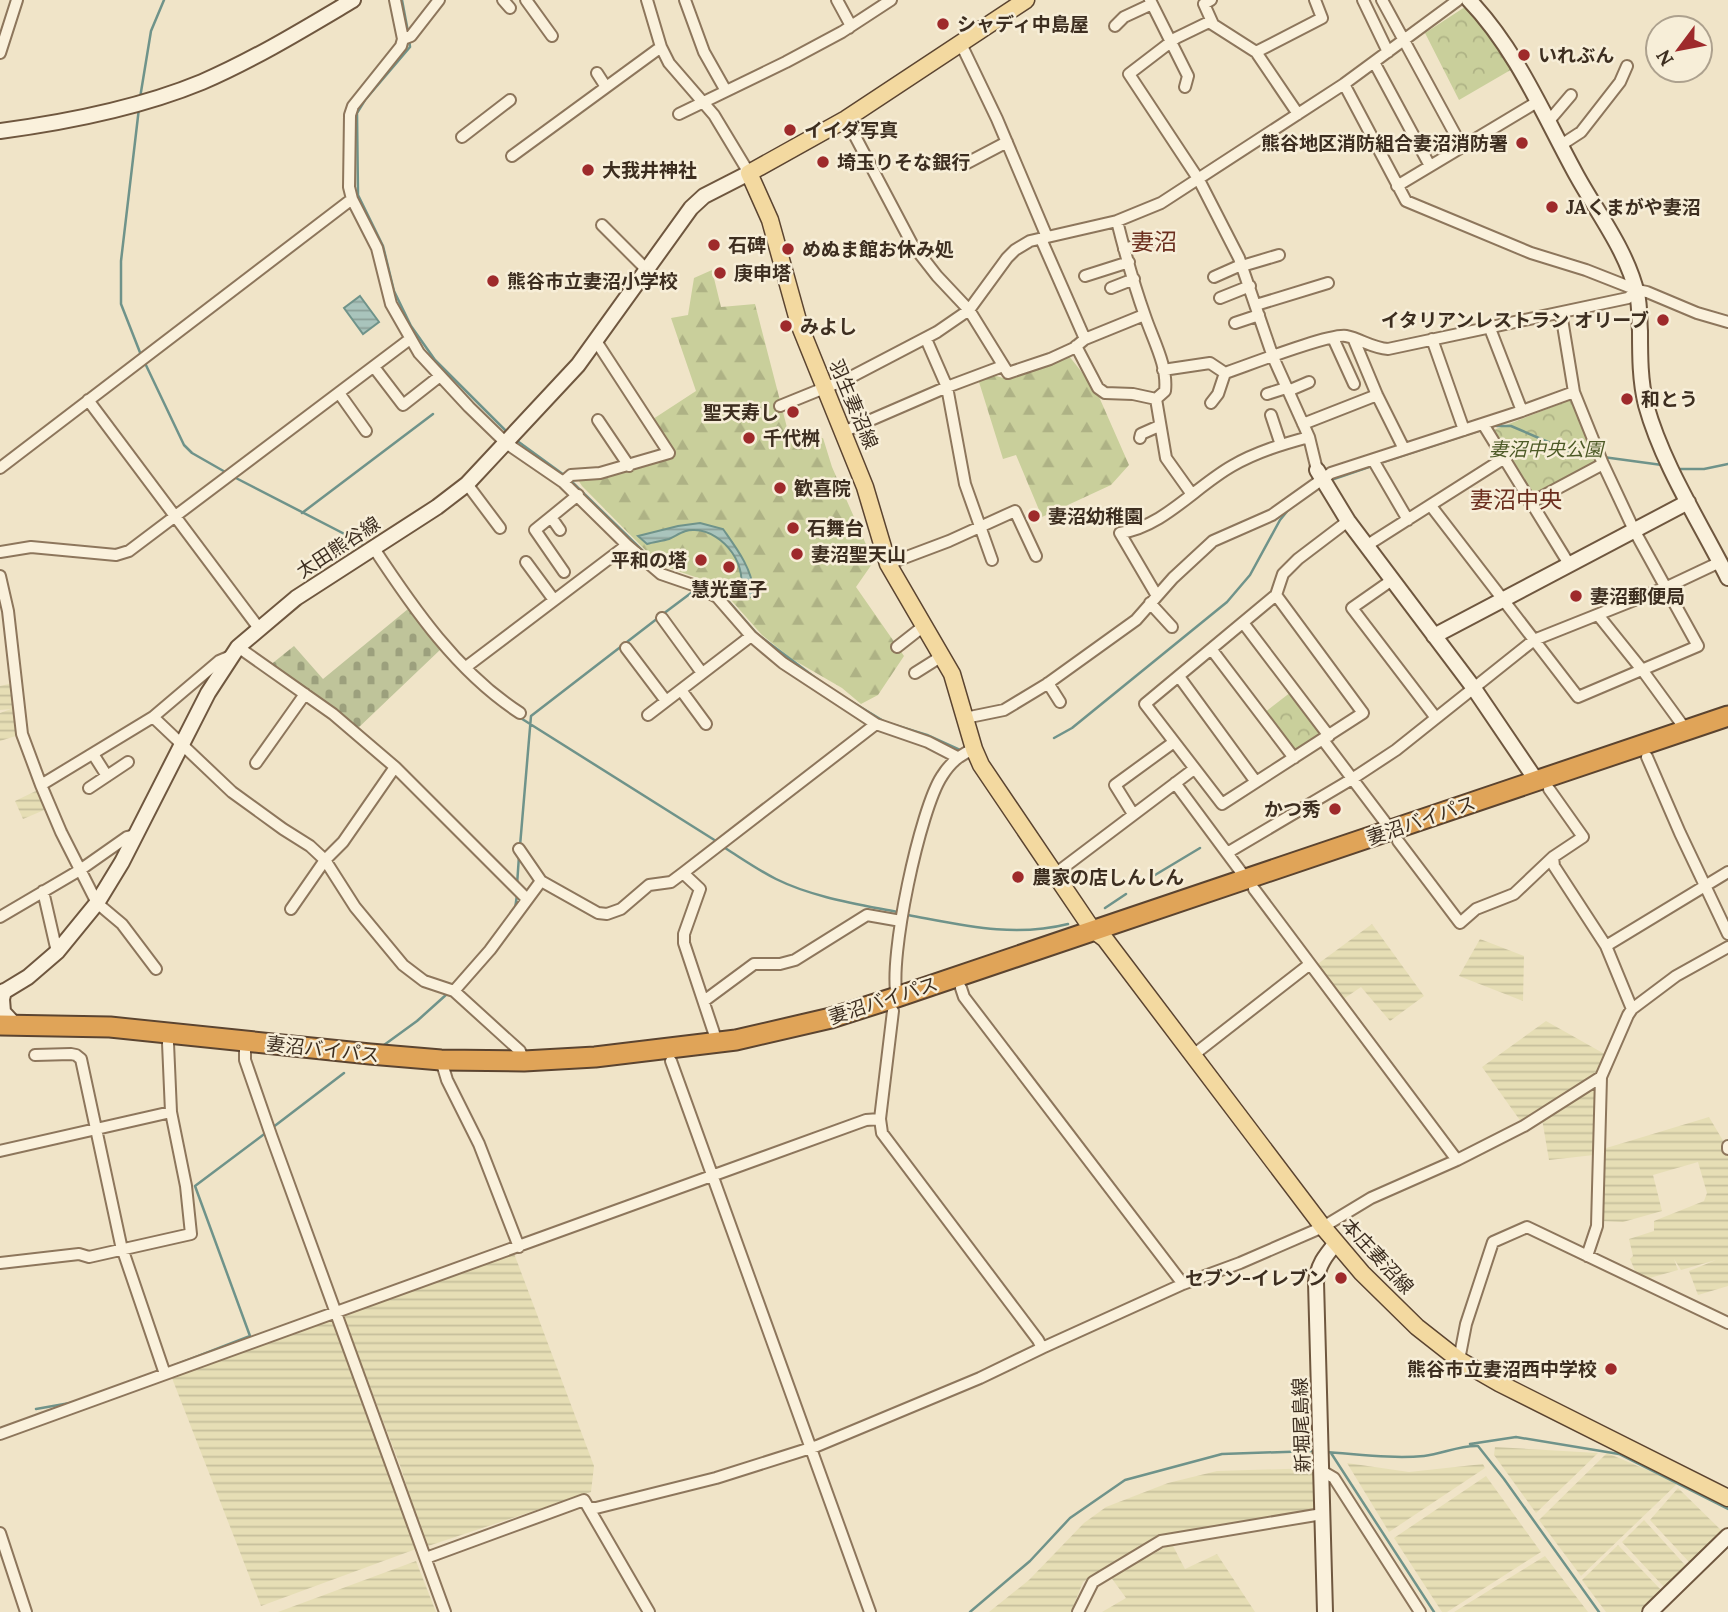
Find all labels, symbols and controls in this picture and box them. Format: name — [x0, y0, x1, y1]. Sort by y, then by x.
place label: シャディ中島屋 — [957, 12, 1089, 36]
north arrow — [1644, 14, 1714, 84]
marker: シャディ中島屋 — [935, 16, 951, 32]
place label: いれぶん — [1538, 43, 1614, 67]
text: N — [1650, 45, 1679, 71]
marker: いれぶん — [1516, 47, 1532, 63]
place label: イイダ写真 — [804, 118, 898, 142]
marker: イイダ写真 — [782, 122, 798, 138]
place label: 熊谷地区消防組合妻沼消防署 — [1261, 131, 1508, 155]
marker: 熊谷地区消防組合妻沼消防署 — [1514, 135, 1530, 151]
place label: 埼玉りそな銀行 — [837, 150, 970, 174]
marker: 埼玉りそな銀行 — [815, 154, 831, 170]
place label: 大我井神社 — [602, 158, 697, 182]
marker: 大我井神社 — [580, 162, 596, 178]
place label: JAくまがや妻沼 — [1566, 195, 1701, 219]
marker: JAくまがや妻沼 — [1544, 199, 1560, 215]
district label: 妻沼 — [1131, 227, 1177, 256]
place label: 石碑 — [728, 233, 766, 257]
marker: 石碑 — [706, 237, 722, 253]
place label: めぬま館お休み処 — [802, 237, 954, 261]
marker: めぬま館お休み処 — [780, 241, 796, 257]
place label: 庚申塔 — [734, 261, 791, 285]
marker: 庚申塔 — [712, 265, 728, 281]
place label: 熊谷市立妻沼小学校 — [507, 269, 678, 293]
marker: 熊谷市立妻沼小学校 — [485, 273, 501, 289]
place label: イタリアンレストラン オリーブ — [1381, 308, 1649, 332]
marker: イタリアンレストラン オリーブ — [1655, 312, 1671, 328]
place label: みよし — [800, 314, 857, 338]
marker: みよし — [778, 318, 794, 334]
street label: 羽生妻沼線 — [824, 356, 884, 452]
place label: 和とう — [1641, 387, 1698, 411]
marker: 和とう — [1619, 391, 1635, 407]
place label: 聖天寿し — [703, 400, 779, 424]
marker: 聖天寿し — [785, 404, 801, 420]
place label: 千代桝 — [763, 426, 820, 450]
marker: 千代桝 — [741, 430, 757, 446]
park label: 妻沼中央公園 — [1489, 437, 1606, 461]
place label: 歓喜院 — [794, 476, 851, 500]
marker: 歓喜院 — [772, 480, 788, 496]
district label: 妻沼中央 — [1470, 485, 1562, 514]
place label: 妻沼幼稚園 — [1048, 504, 1143, 528]
marker: 妻沼幼稚園 — [1026, 508, 1042, 524]
street label: 太田熊谷線 — [292, 511, 384, 583]
place label: 石舞台 — [807, 516, 864, 540]
marker: 石舞台 — [785, 520, 801, 536]
place label: 妻沼聖天山 — [811, 542, 906, 566]
marker: 妻沼聖天山 — [789, 546, 805, 562]
place label: 平和の塔 — [611, 548, 687, 572]
marker: 平和の塔 — [693, 552, 709, 568]
marker: 慧光童子 — [721, 559, 737, 575]
place label: 慧光童子 — [691, 577, 767, 601]
place label: 妻沼郵便局 — [1590, 584, 1685, 608]
marker: 妻沼郵便局 — [1568, 588, 1584, 604]
street label: 妻沼バイパス — [1363, 790, 1479, 850]
place label: かつ秀 — [1264, 797, 1321, 821]
marker: かつ秀 — [1327, 801, 1343, 817]
place label: 農家の店しんしん — [1032, 865, 1184, 889]
marker: 農家の店しんしん — [1010, 869, 1026, 885]
street label: 妻沼バイパス — [825, 971, 941, 1029]
street label: 妻沼バイパス — [265, 1031, 381, 1067]
street label: 本庄妻沼線 — [1337, 1213, 1419, 1299]
place label: セブン-イレブン — [1185, 1266, 1327, 1290]
marker: セブン-イレブン — [1333, 1270, 1349, 1286]
place label: 熊谷市立妻沼西中学校 — [1407, 1357, 1597, 1381]
marker: 熊谷市立妻沼西中学校 — [1603, 1361, 1619, 1377]
street label: 新堀尾島線 — [1287, 1377, 1315, 1473]

